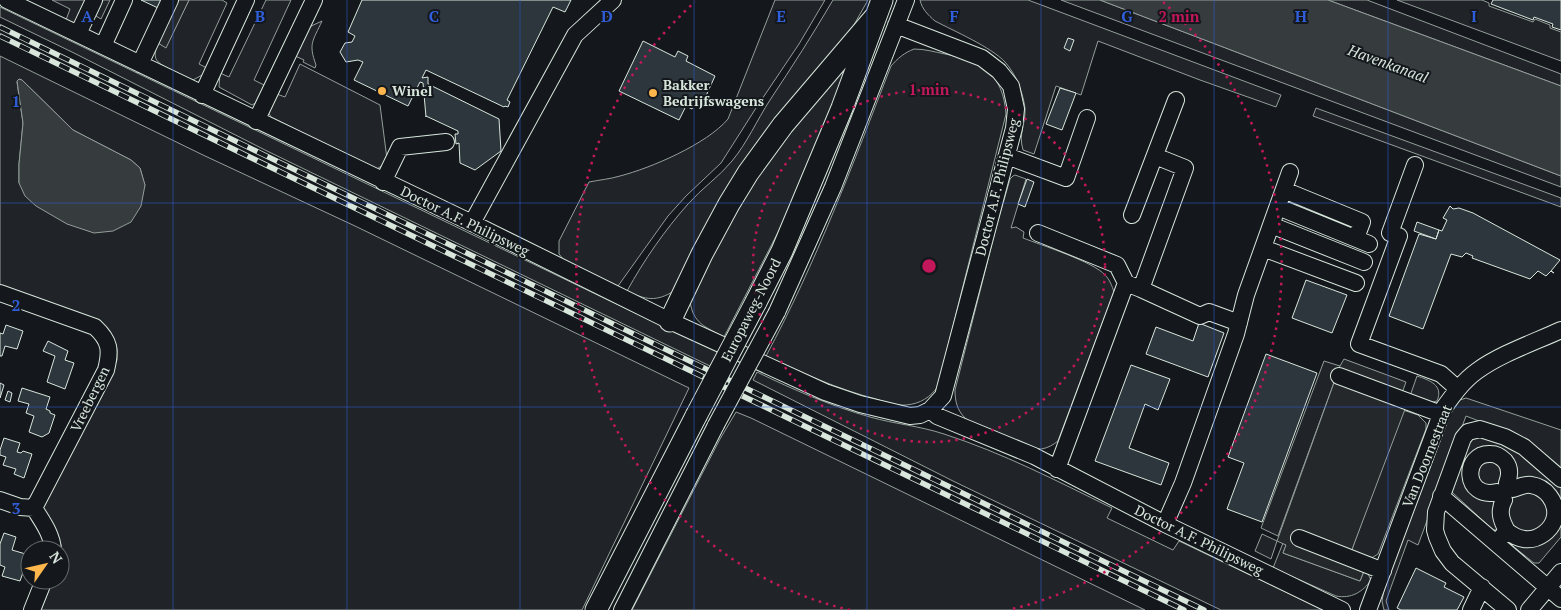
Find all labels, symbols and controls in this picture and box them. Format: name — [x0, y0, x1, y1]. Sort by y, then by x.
text: A — [81, 5, 93, 27]
text: B — [255, 5, 265, 27]
text: C — [429, 5, 439, 27]
text: D — [601, 5, 613, 27]
text: E — [776, 5, 786, 27]
text: F — [949, 5, 959, 27]
text: G — [1121, 5, 1133, 27]
text: H — [1295, 5, 1307, 27]
text: I — [1471, 5, 1477, 27]
text: 2 min — [1158, 6, 1200, 26]
water label: Havenkanaal — [1345, 39, 1432, 87]
place label: Bakker Bedrijfswagens — [663, 75, 764, 110]
text: 1 min — [908, 79, 950, 99]
place label: Winel — [392, 81, 433, 100]
marker: Winel — [376, 85, 388, 97]
marker: Bakker Bedrijfswagens — [647, 87, 659, 99]
text: 1 — [11, 90, 21, 112]
street label: Doctor A.F. Philipsweg — [970, 116, 1023, 258]
street label: Doctor A.F. Philipsweg — [398, 181, 533, 260]
street label: Europaweg-Noord — [716, 255, 785, 365]
centre of rings — [920, 257, 938, 275]
text: 2 — [11, 294, 21, 316]
street label: Vreebergen — [66, 362, 114, 435]
street label: Van Doornestraat — [1397, 401, 1456, 510]
text: 3 — [11, 497, 21, 519]
street label: Doctor A.F. Philipsweg — [1132, 500, 1267, 579]
north arrow — [20, 540, 70, 590]
text: N — [45, 548, 67, 567]

